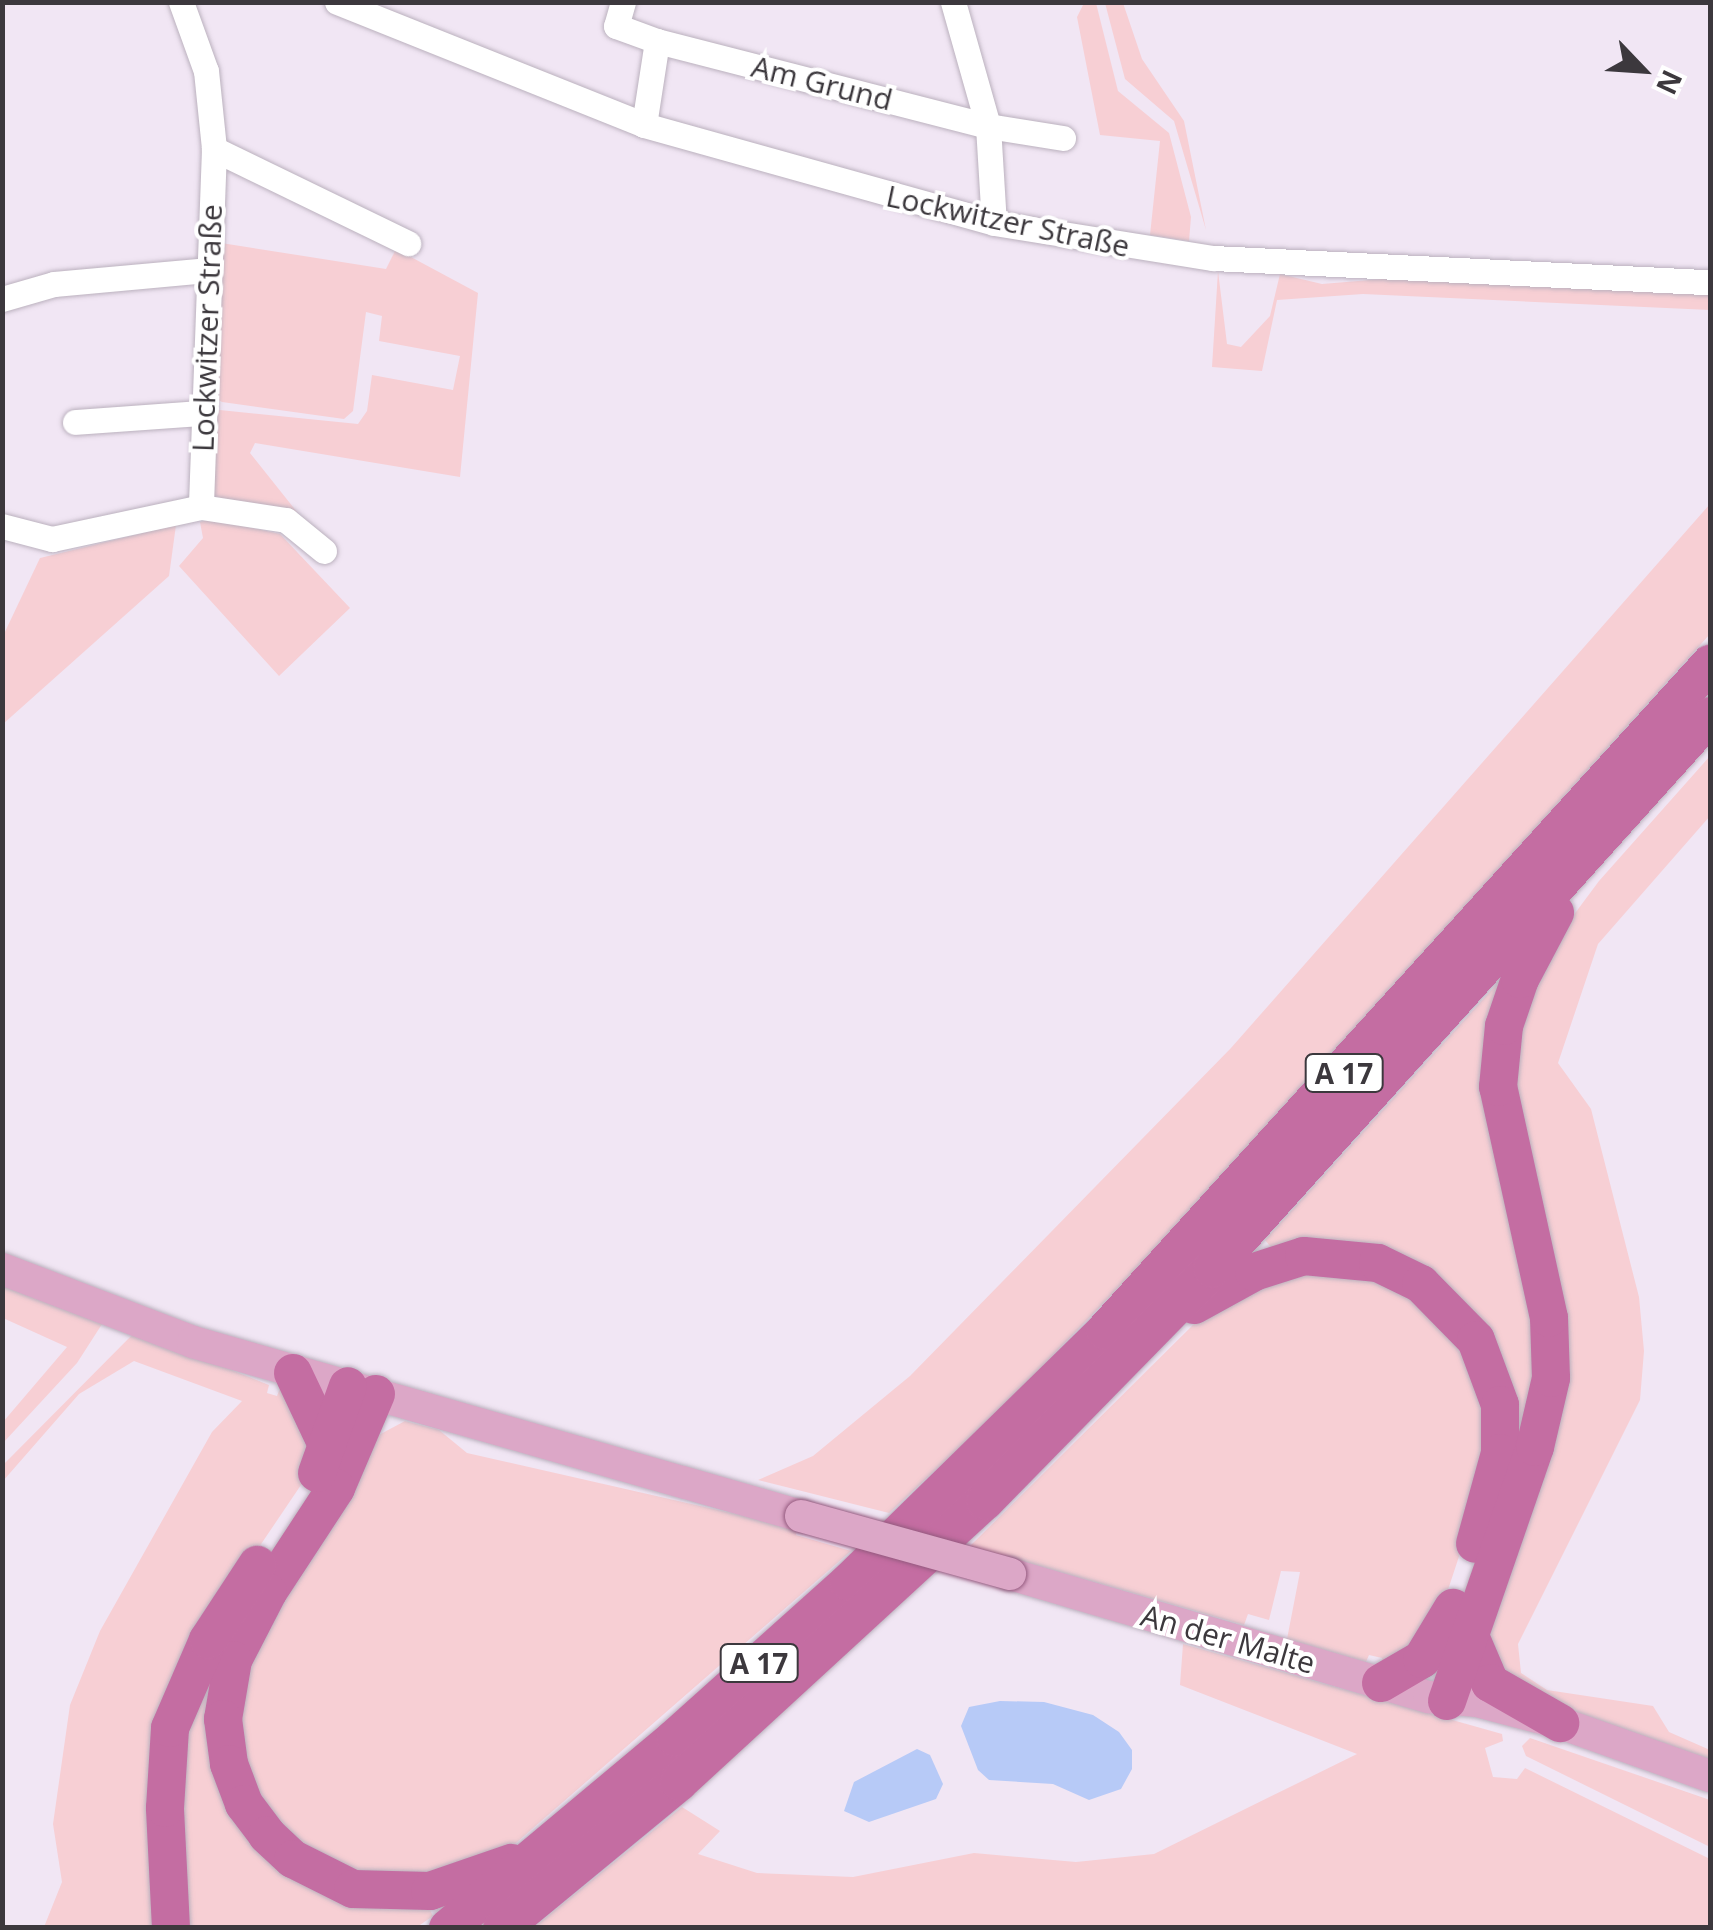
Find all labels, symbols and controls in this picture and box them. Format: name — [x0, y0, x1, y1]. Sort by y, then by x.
north arrow — [1593, 20, 1693, 120]
street label: Am Grund — [748, 48, 896, 118]
text: N — [1648, 64, 1692, 101]
street label: Lockwitzer Straße — [883, 178, 1133, 264]
street label: Lockwitzer Straße — [185, 203, 229, 453]
road number: A 17 — [1304, 1050, 1384, 1096]
street label: An der Malte — [1137, 1597, 1319, 1681]
road number: A 17 — [719, 1640, 799, 1686]

